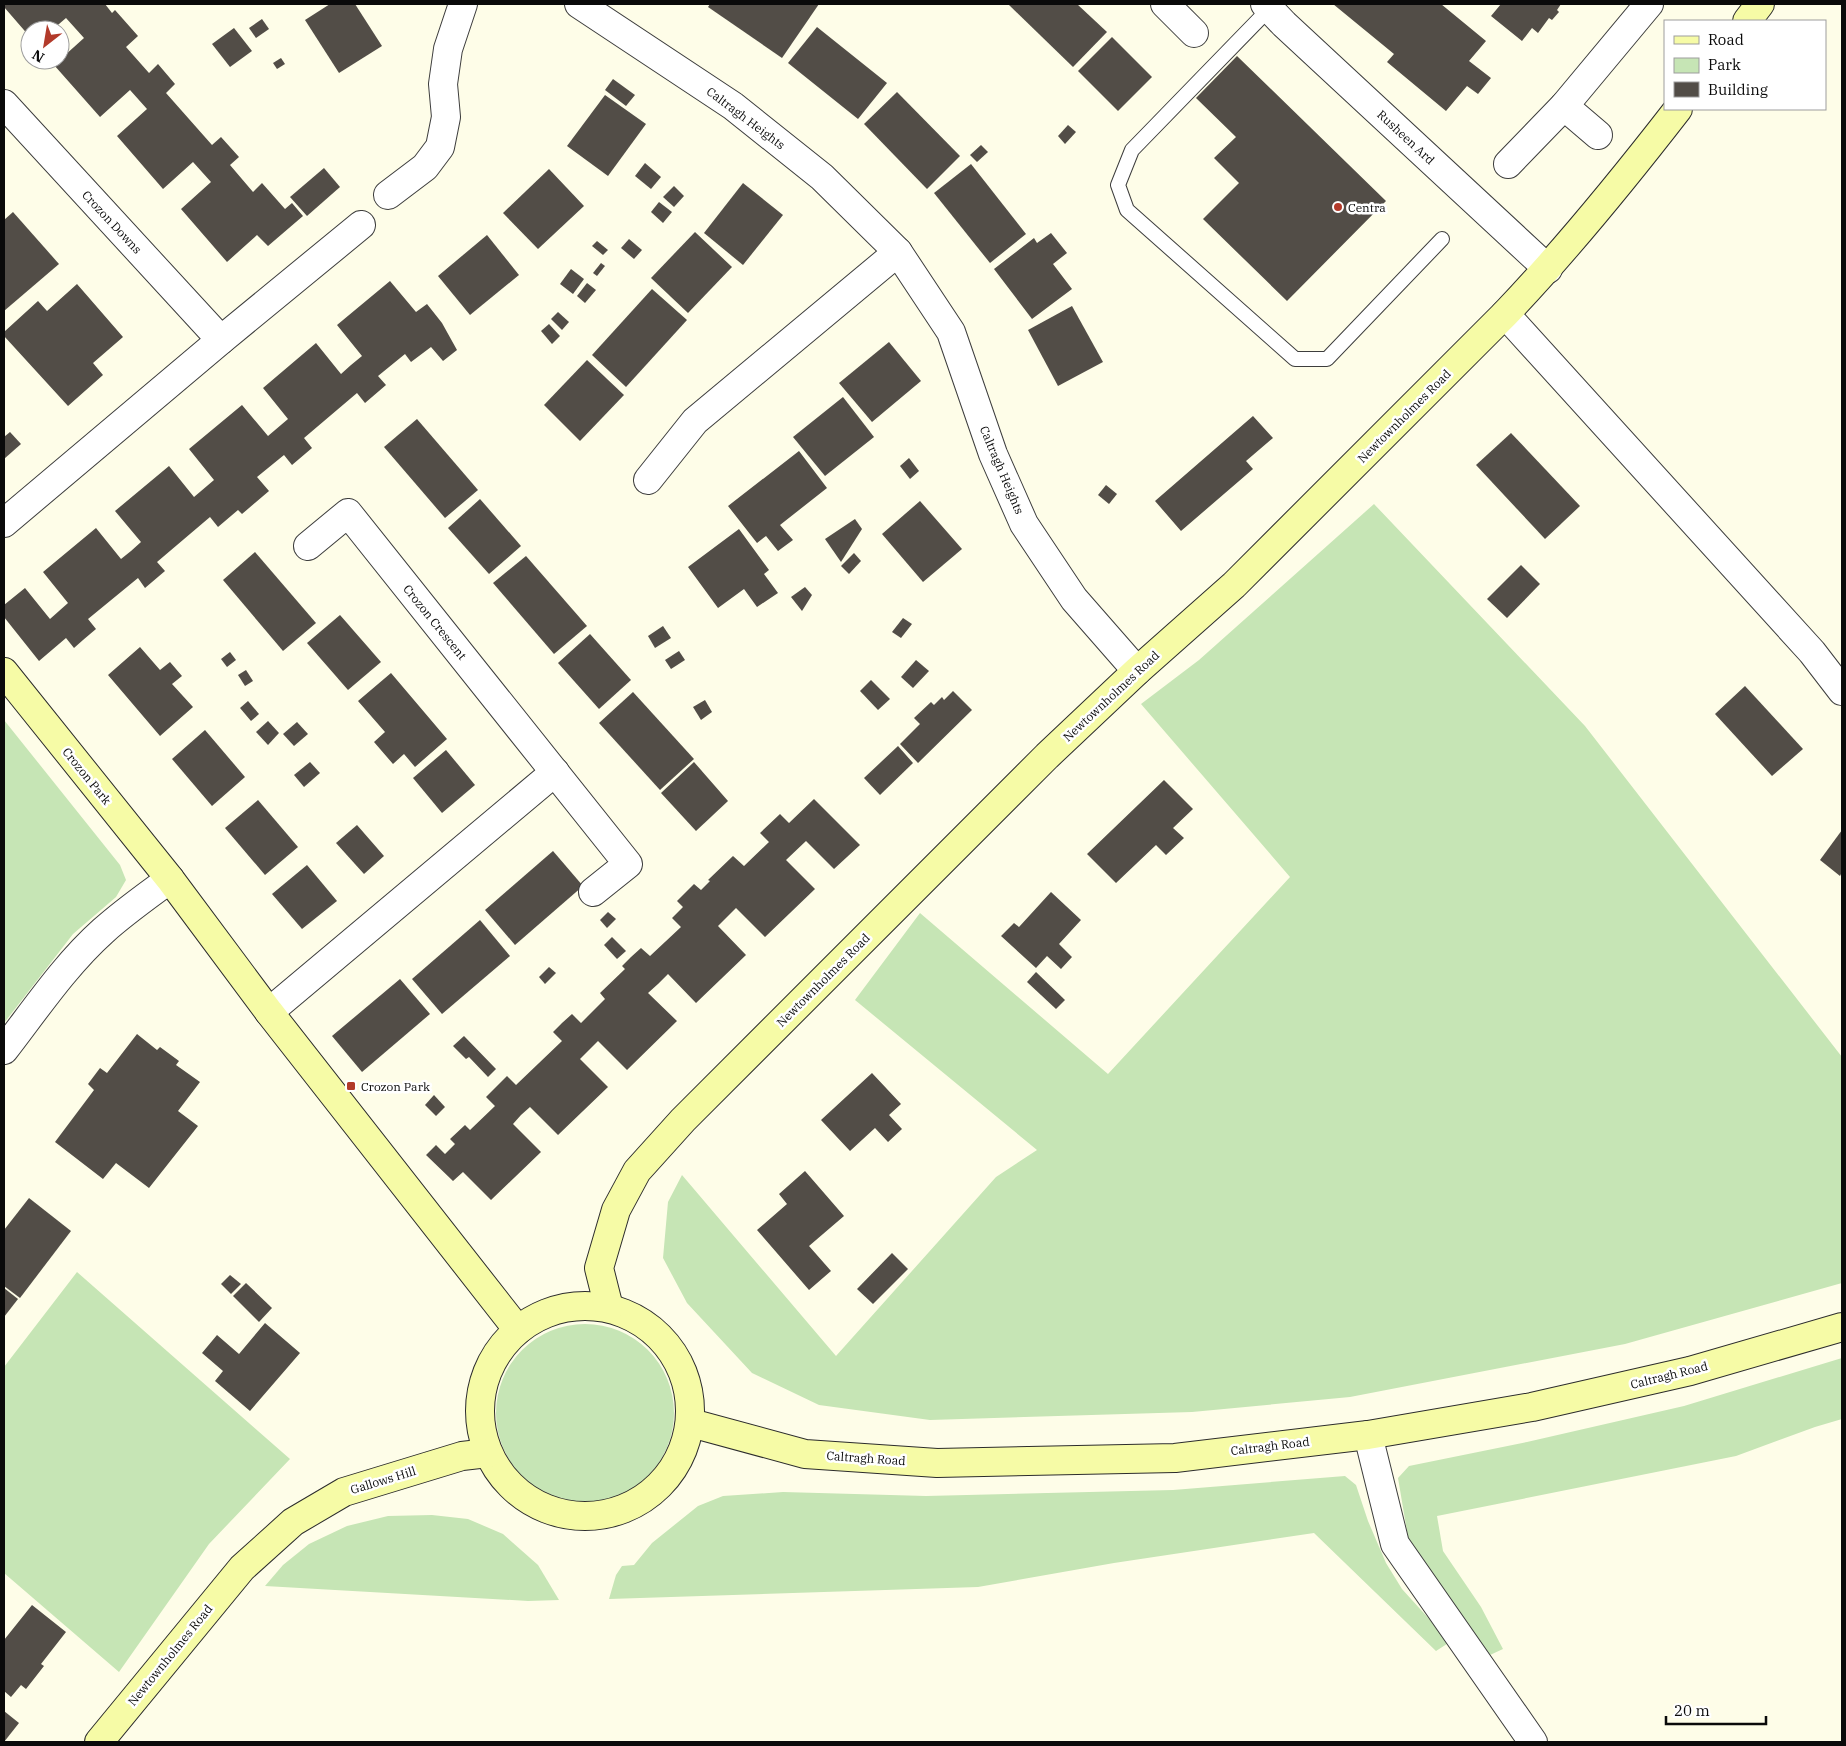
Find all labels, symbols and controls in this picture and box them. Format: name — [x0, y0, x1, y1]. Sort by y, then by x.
north arrow — [20, 20, 70, 70]
legend — [1664, 20, 1826, 110]
text: Road — [1708, 30, 1744, 49]
text: N — [29, 46, 48, 67]
text: Park — [1708, 55, 1741, 74]
text: Building — [1708, 80, 1768, 99]
street label: Caltragh Heights — [704, 84, 788, 152]
street label: Rusheen Ard — [1374, 107, 1438, 167]
street label: Crozon Downs — [79, 187, 145, 257]
place label: Centra — [1348, 200, 1386, 215]
marker: Centra — [1332, 201, 1344, 213]
street label: Newtownholmes Road — [1354, 366, 1454, 466]
street label: Caltragh Heights — [977, 424, 1027, 517]
street label: Crozon Crescent — [400, 581, 470, 663]
street label: Newtownholmes Road — [1060, 648, 1162, 744]
street label: Crozon Park — [59, 744, 115, 808]
street label: Newtownholmes Road — [773, 930, 873, 1030]
place label: Crozon Park — [361, 1079, 430, 1094]
marker: Crozon Park — [345, 1080, 357, 1092]
street label: Caltragh Road — [1629, 1358, 1709, 1392]
street label: Caltragh Road — [1230, 1434, 1310, 1458]
street label: Caltragh Road — [826, 1448, 906, 1468]
street label: Gallows Hill — [348, 1463, 418, 1497]
street label: Newtownholmes Road — [125, 1601, 215, 1709]
scale bar — [1666, 1694, 1766, 1726]
text: 20 m — [1674, 1701, 1710, 1720]

